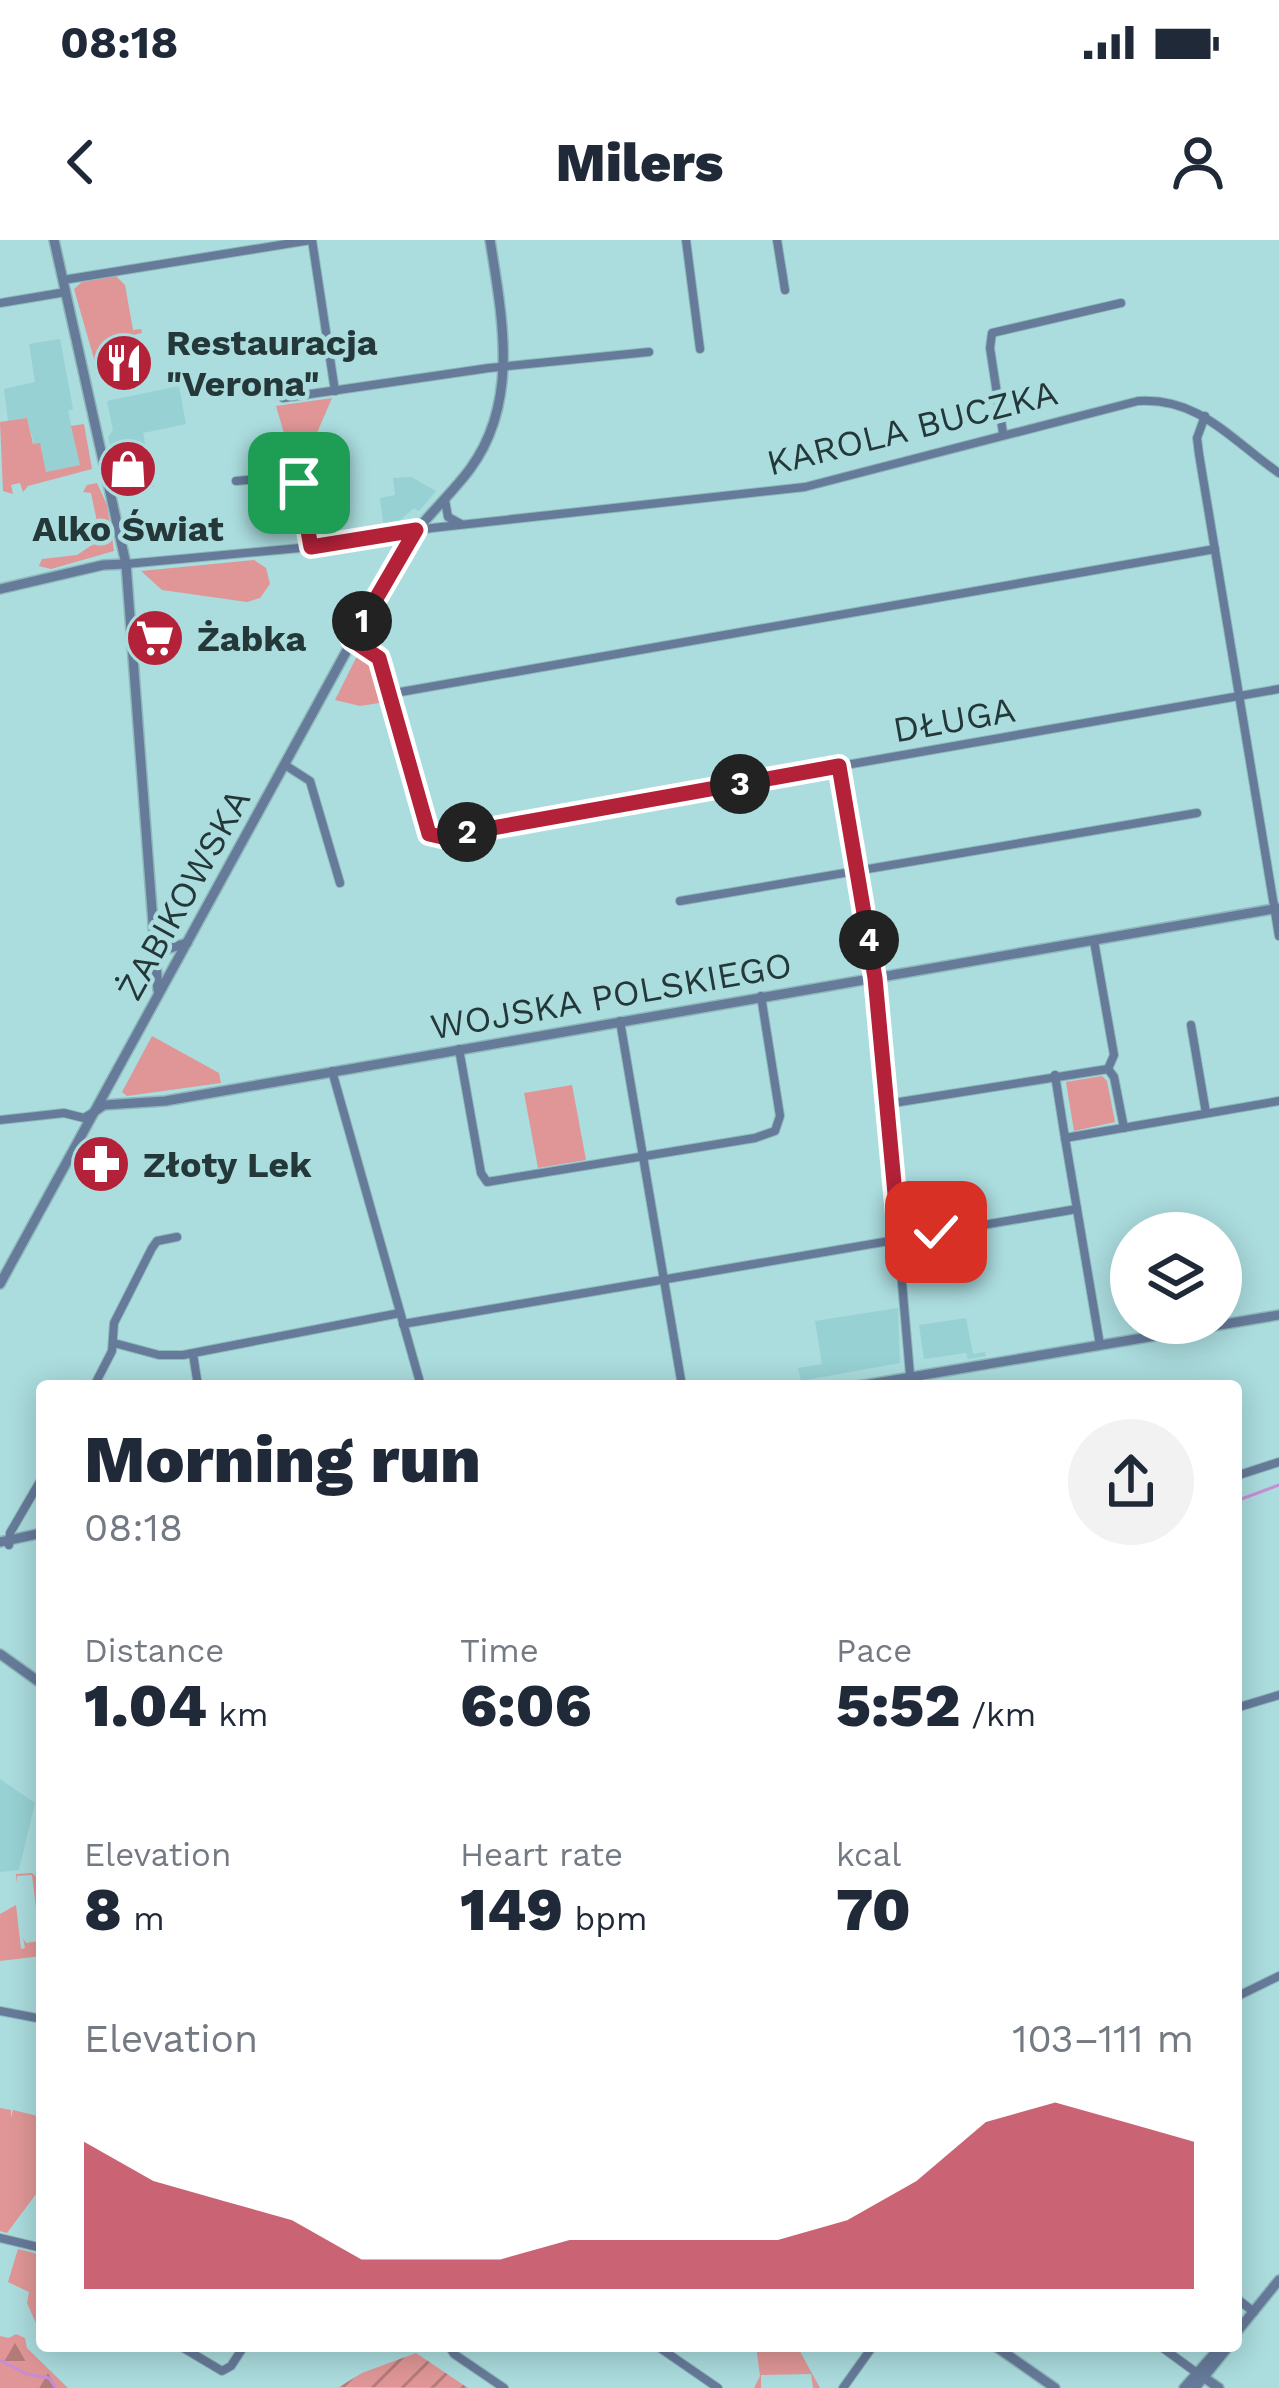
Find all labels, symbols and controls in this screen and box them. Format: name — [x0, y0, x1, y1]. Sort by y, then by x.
text: 08:18 — [60, 16, 178, 69]
icon: back — [48, 129, 114, 195]
icon: person — [1165, 129, 1231, 195]
text: Milers — [555, 131, 724, 194]
place label: Restauracja "Verona" — [166, 322, 378, 405]
restaurant icon: Restauracja "Verona" — [93, 332, 155, 394]
street label: KAROLA BUCZKA — [763, 372, 1062, 484]
pin — [248, 432, 350, 534]
shop icon: Alko Świat — [97, 438, 159, 500]
icon: arrive — [266, 450, 332, 516]
place label: Alko Świat — [32, 508, 224, 550]
pin: 1 — [332, 591, 392, 651]
text: 1 — [355, 601, 369, 640]
supermarket icon: Żabka — [124, 607, 186, 669]
place label: Żabka — [197, 618, 306, 660]
street label: DŁUGA — [890, 689, 1019, 751]
pin: 3 — [710, 754, 770, 814]
text: 3 — [730, 764, 750, 803]
street label: ŻABIKOWSKA — [109, 782, 259, 1007]
pin: 2 — [437, 802, 497, 862]
text: 2 — [457, 812, 477, 851]
pin: 4 — [839, 910, 899, 970]
text: 4 — [858, 920, 880, 959]
street label: WOJSKA POLSKIEGO — [427, 944, 795, 1048]
pharmacy icon: Złoty Lek — [70, 1133, 132, 1195]
place label: Złoty Lek — [143, 1144, 312, 1186]
pin — [885, 1181, 987, 1283]
icon: check — [903, 1199, 969, 1265]
map controls — [1110, 1212, 1242, 1344]
button: layers — [1110, 1212, 1242, 1344]
button: share — [1068, 1419, 1194, 1545]
text: Morning run — [84, 1421, 481, 1498]
text: 08:18 — [84, 1505, 183, 1550]
text: Distance — [84, 1631, 224, 1670]
text: Time — [460, 1631, 539, 1670]
text: Pace — [836, 1631, 912, 1670]
text: 1.04 — [84, 1670, 207, 1741]
text: 6:06 — [460, 1670, 592, 1741]
text: 5:52 — [836, 1670, 960, 1741]
text: km — [207, 1695, 268, 1734]
text: /km — [960, 1695, 1036, 1734]
text: Elevation — [84, 1835, 231, 1874]
text: Heart rate — [460, 1835, 623, 1874]
text: kcal — [836, 1835, 901, 1874]
text: 8 — [84, 1874, 122, 1945]
text: 149 — [460, 1874, 563, 1945]
text: 70 — [836, 1874, 911, 1945]
text: m — [122, 1899, 165, 1938]
text: bpm — [563, 1899, 647, 1938]
text: Elevation — [84, 2016, 258, 2061]
text: 103–111 m — [1012, 2016, 1194, 2061]

